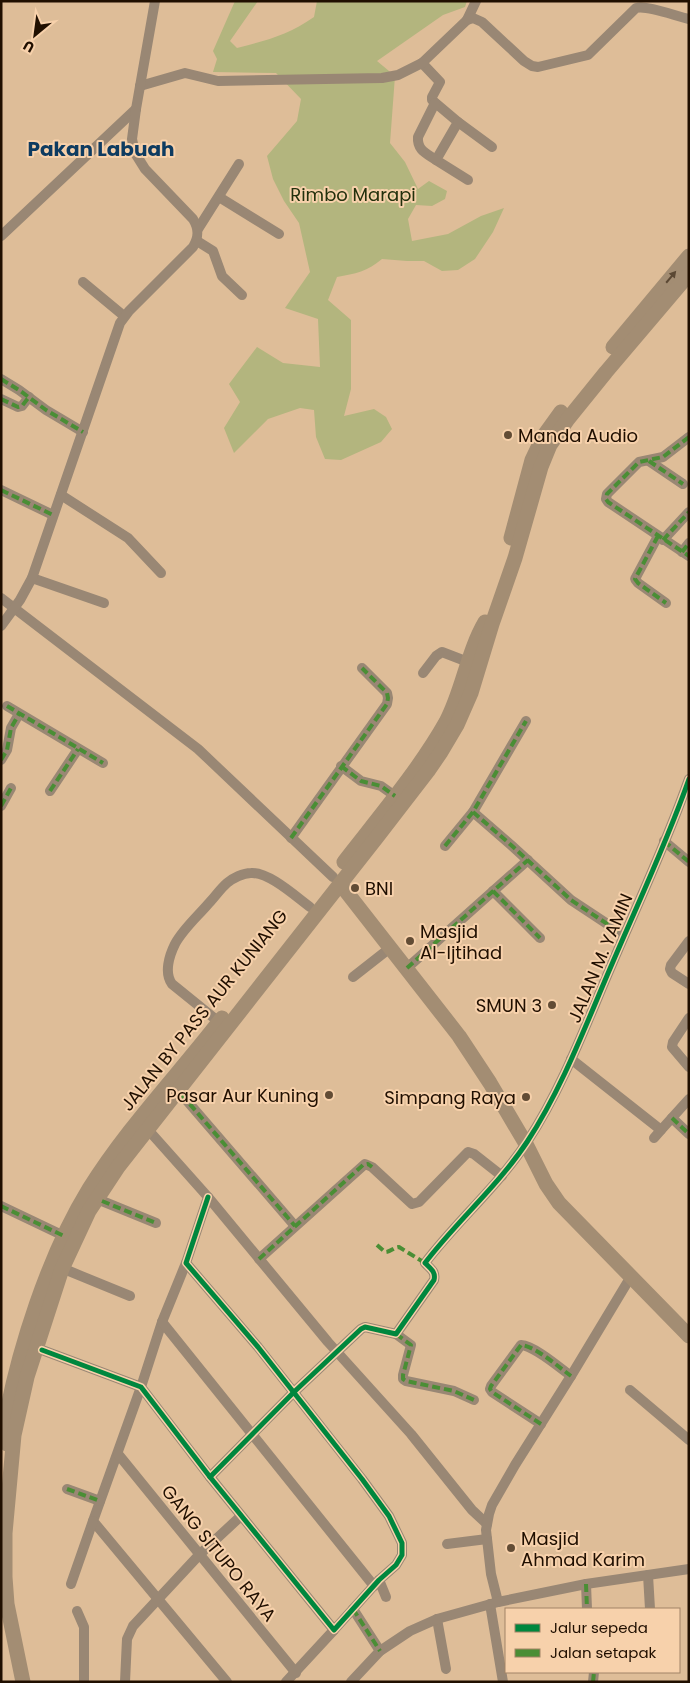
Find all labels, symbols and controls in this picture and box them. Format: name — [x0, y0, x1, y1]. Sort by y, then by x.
north arrow — [10, 10, 60, 60]
text: U — [19, 35, 38, 58]
district label: Pakan Labuah — [28, 135, 174, 163]
park label: Rimbo Marapi — [290, 182, 416, 207]
one-way arrow — [665, 271, 676, 284]
place label: Manda Audio — [518, 423, 638, 448]
marker: Manda Audio — [502, 429, 514, 441]
place label: BNI — [365, 876, 393, 901]
marker: BNI — [349, 882, 361, 894]
street label: JALAN M. YAMIN — [561, 889, 639, 1027]
street label: JALAN BY PASS AUR KUNIANG — [115, 904, 293, 1116]
place label: Masjid Al-Ijtihad — [420, 919, 502, 965]
marker: Masjid Al-Ijtihad — [404, 935, 416, 947]
place label: SMUN 3 — [476, 993, 542, 1018]
marker: SMUN 3 — [546, 999, 558, 1011]
place label: Pasar Aur Kuning — [166, 1083, 319, 1108]
place label: Simpang Raya — [384, 1085, 516, 1110]
marker: Pasar Aur Kuning — [323, 1089, 335, 1101]
marker: Simpang Raya — [520, 1091, 532, 1103]
street label: GANG SITUPO RAYA — [156, 1479, 282, 1627]
place label: Masjid Ahmad Karim — [521, 1526, 645, 1572]
marker: Masjid Ahmad Karim — [505, 1542, 517, 1554]
legend — [505, 1608, 680, 1673]
text: Jalur sepeda — [550, 1617, 648, 1638]
text: Jalan setapak — [550, 1642, 657, 1663]

